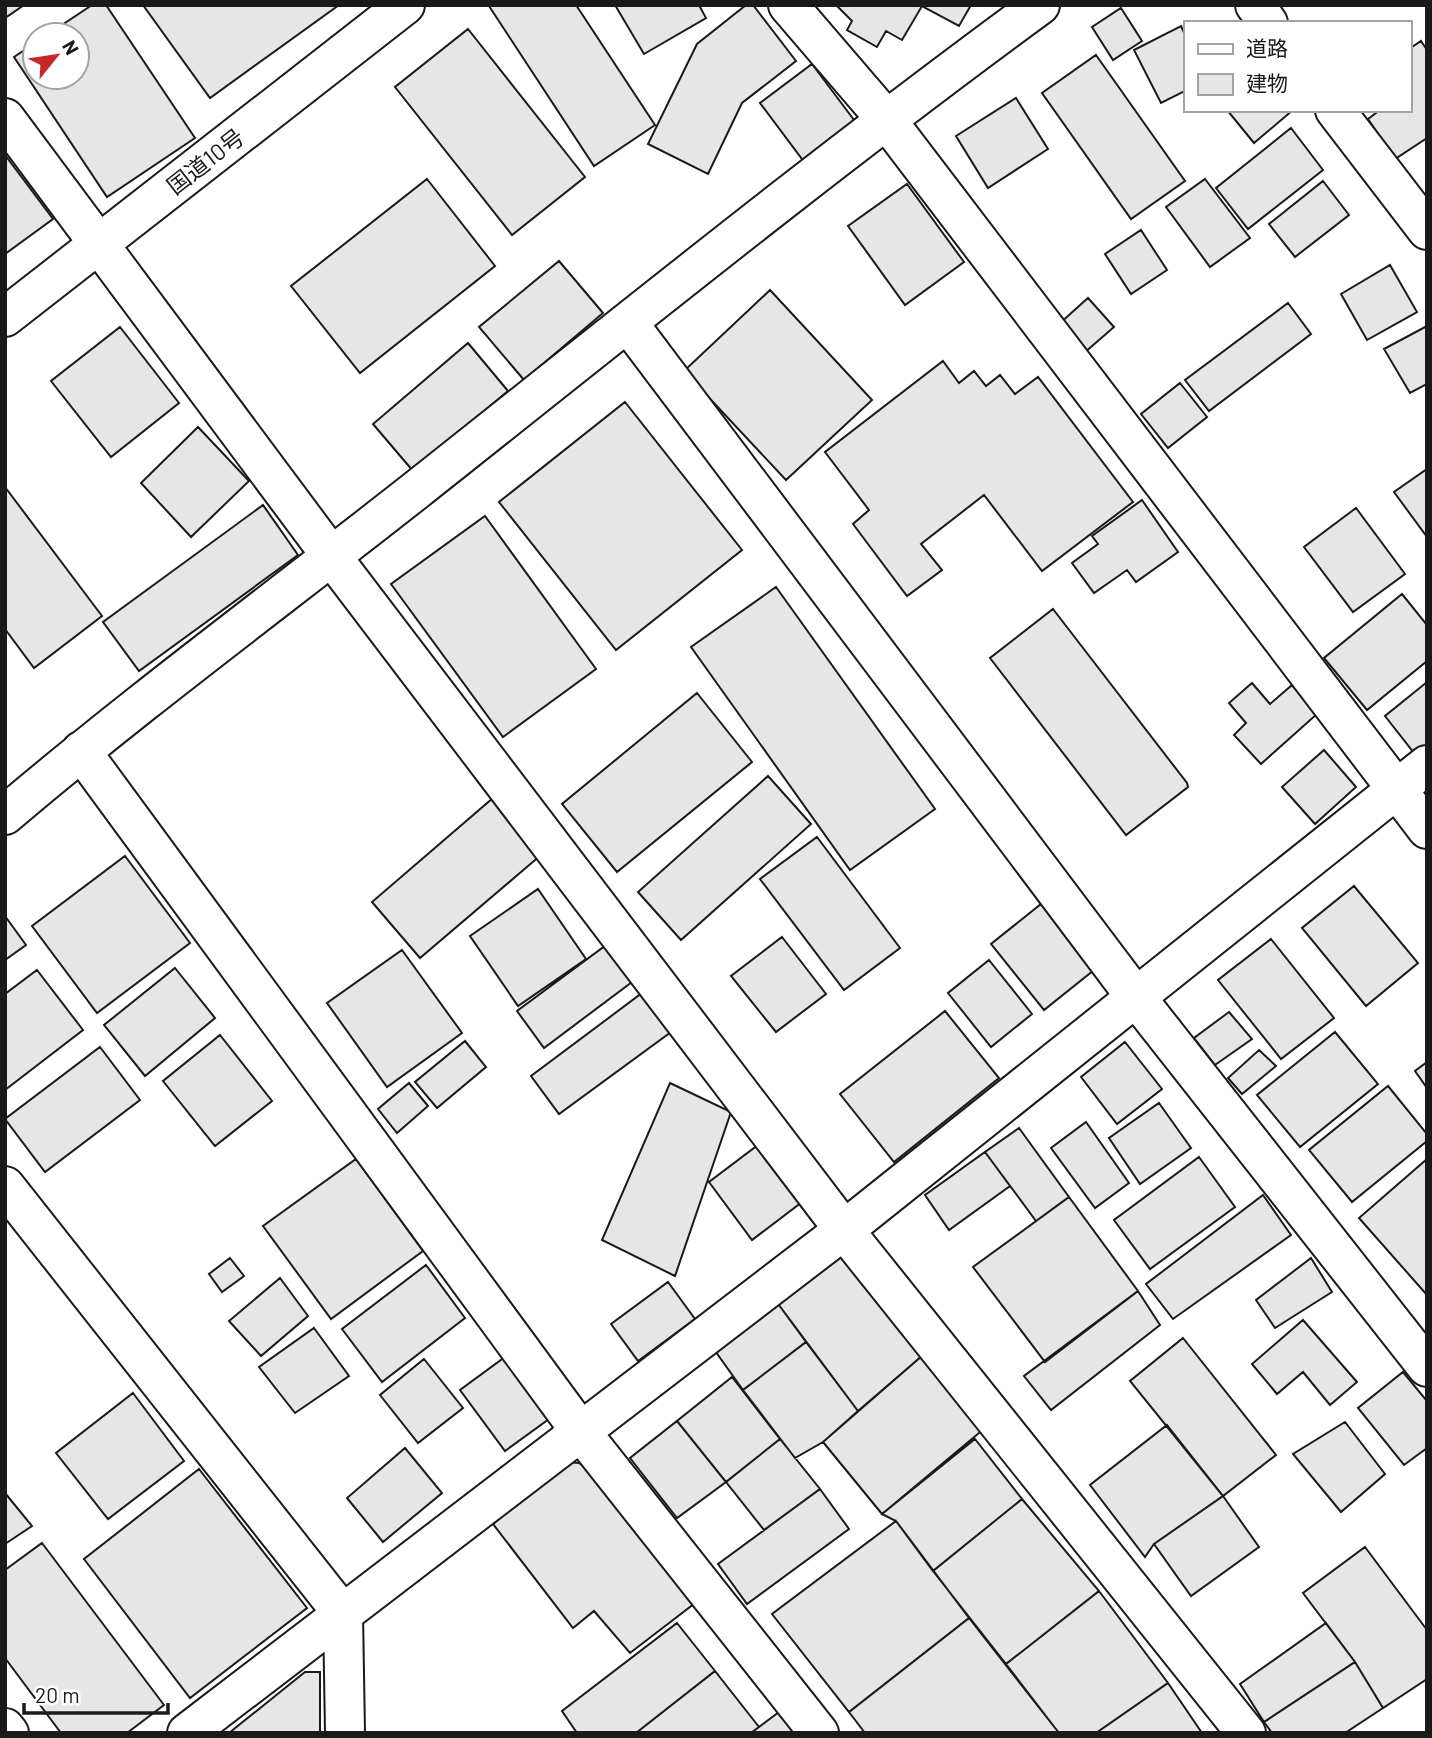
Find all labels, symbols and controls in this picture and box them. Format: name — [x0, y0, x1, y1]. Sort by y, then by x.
north arrow — [21, 21, 91, 91]
legend — [1184, 21, 1411, 112]
text: 道路 — [1246, 35, 1288, 60]
text: N — [58, 36, 84, 58]
text: 建物 — [1246, 70, 1288, 95]
street label: 国道10号 — [161, 122, 249, 200]
scale bar — [24, 1672, 168, 1716]
text: 20 m — [35, 1682, 80, 1707]

